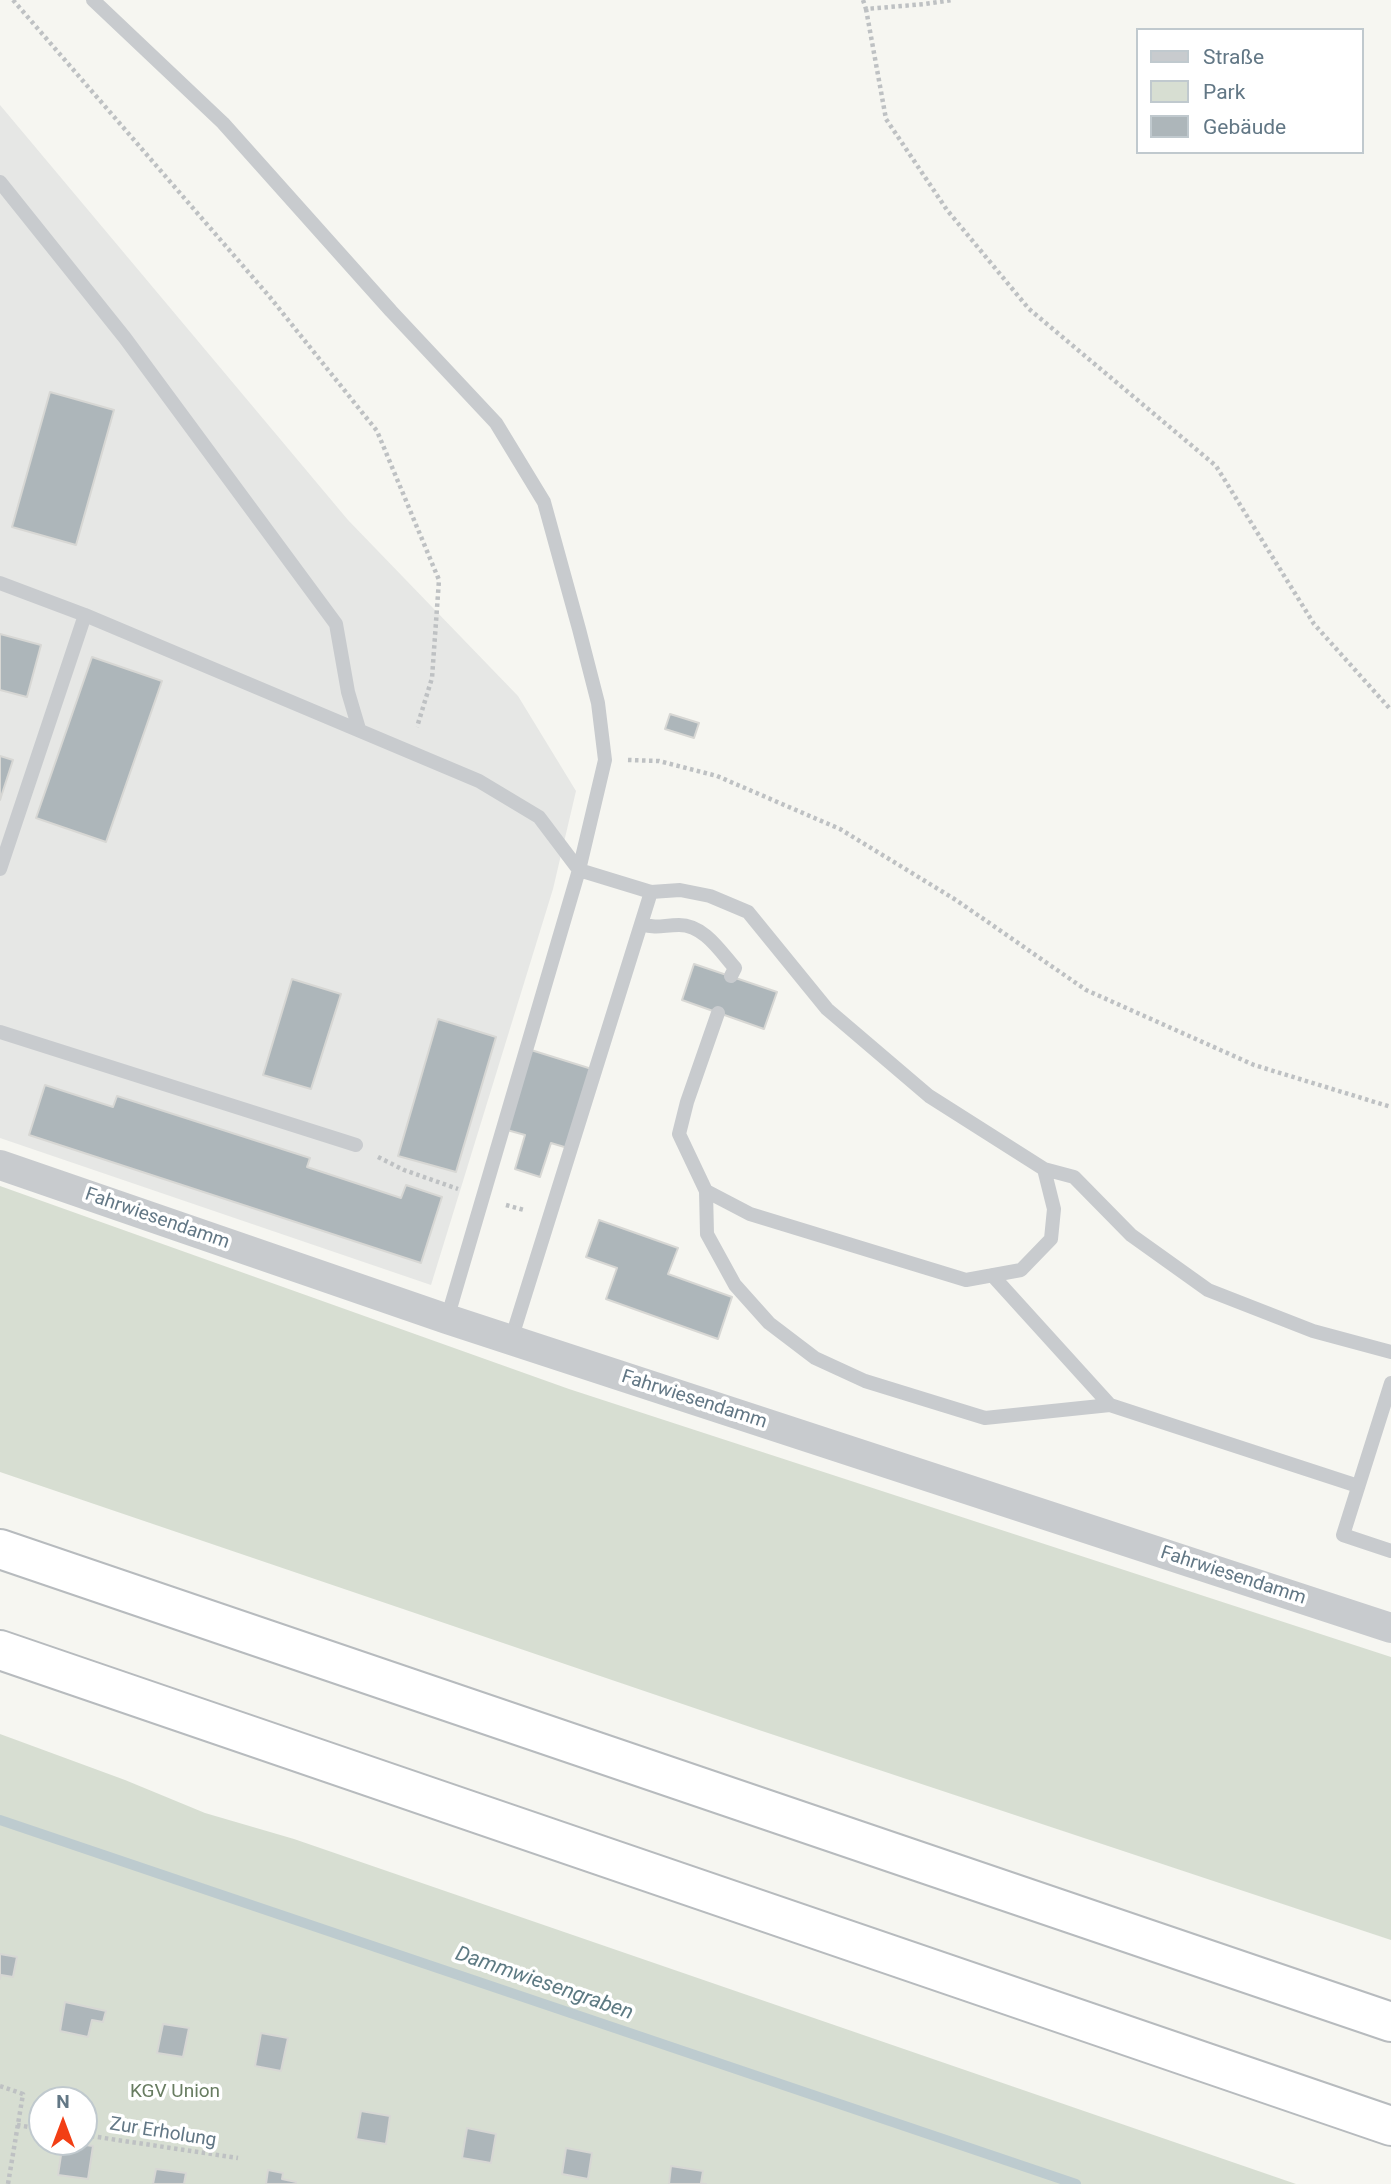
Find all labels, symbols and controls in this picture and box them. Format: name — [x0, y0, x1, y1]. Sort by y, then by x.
legend — [1136, 28, 1363, 154]
text: Straße — [1203, 45, 1264, 69]
text: Park — [1203, 80, 1245, 104]
text: Gebäude — [1203, 115, 1286, 139]
street label: Fahrwiesendamm — [82, 1184, 232, 1254]
street label: Fahrwiesendamm — [619, 1366, 769, 1434]
street label: Fahrwiesendamm — [1158, 1542, 1308, 1610]
water label: Dammwiesengraben — [452, 1942, 636, 2026]
park label: KGV Union — [130, 2081, 220, 2103]
north arrow — [28, 2086, 98, 2156]
text: N — [56, 2090, 70, 2113]
street label: Zur Erholung — [108, 2113, 218, 2153]

